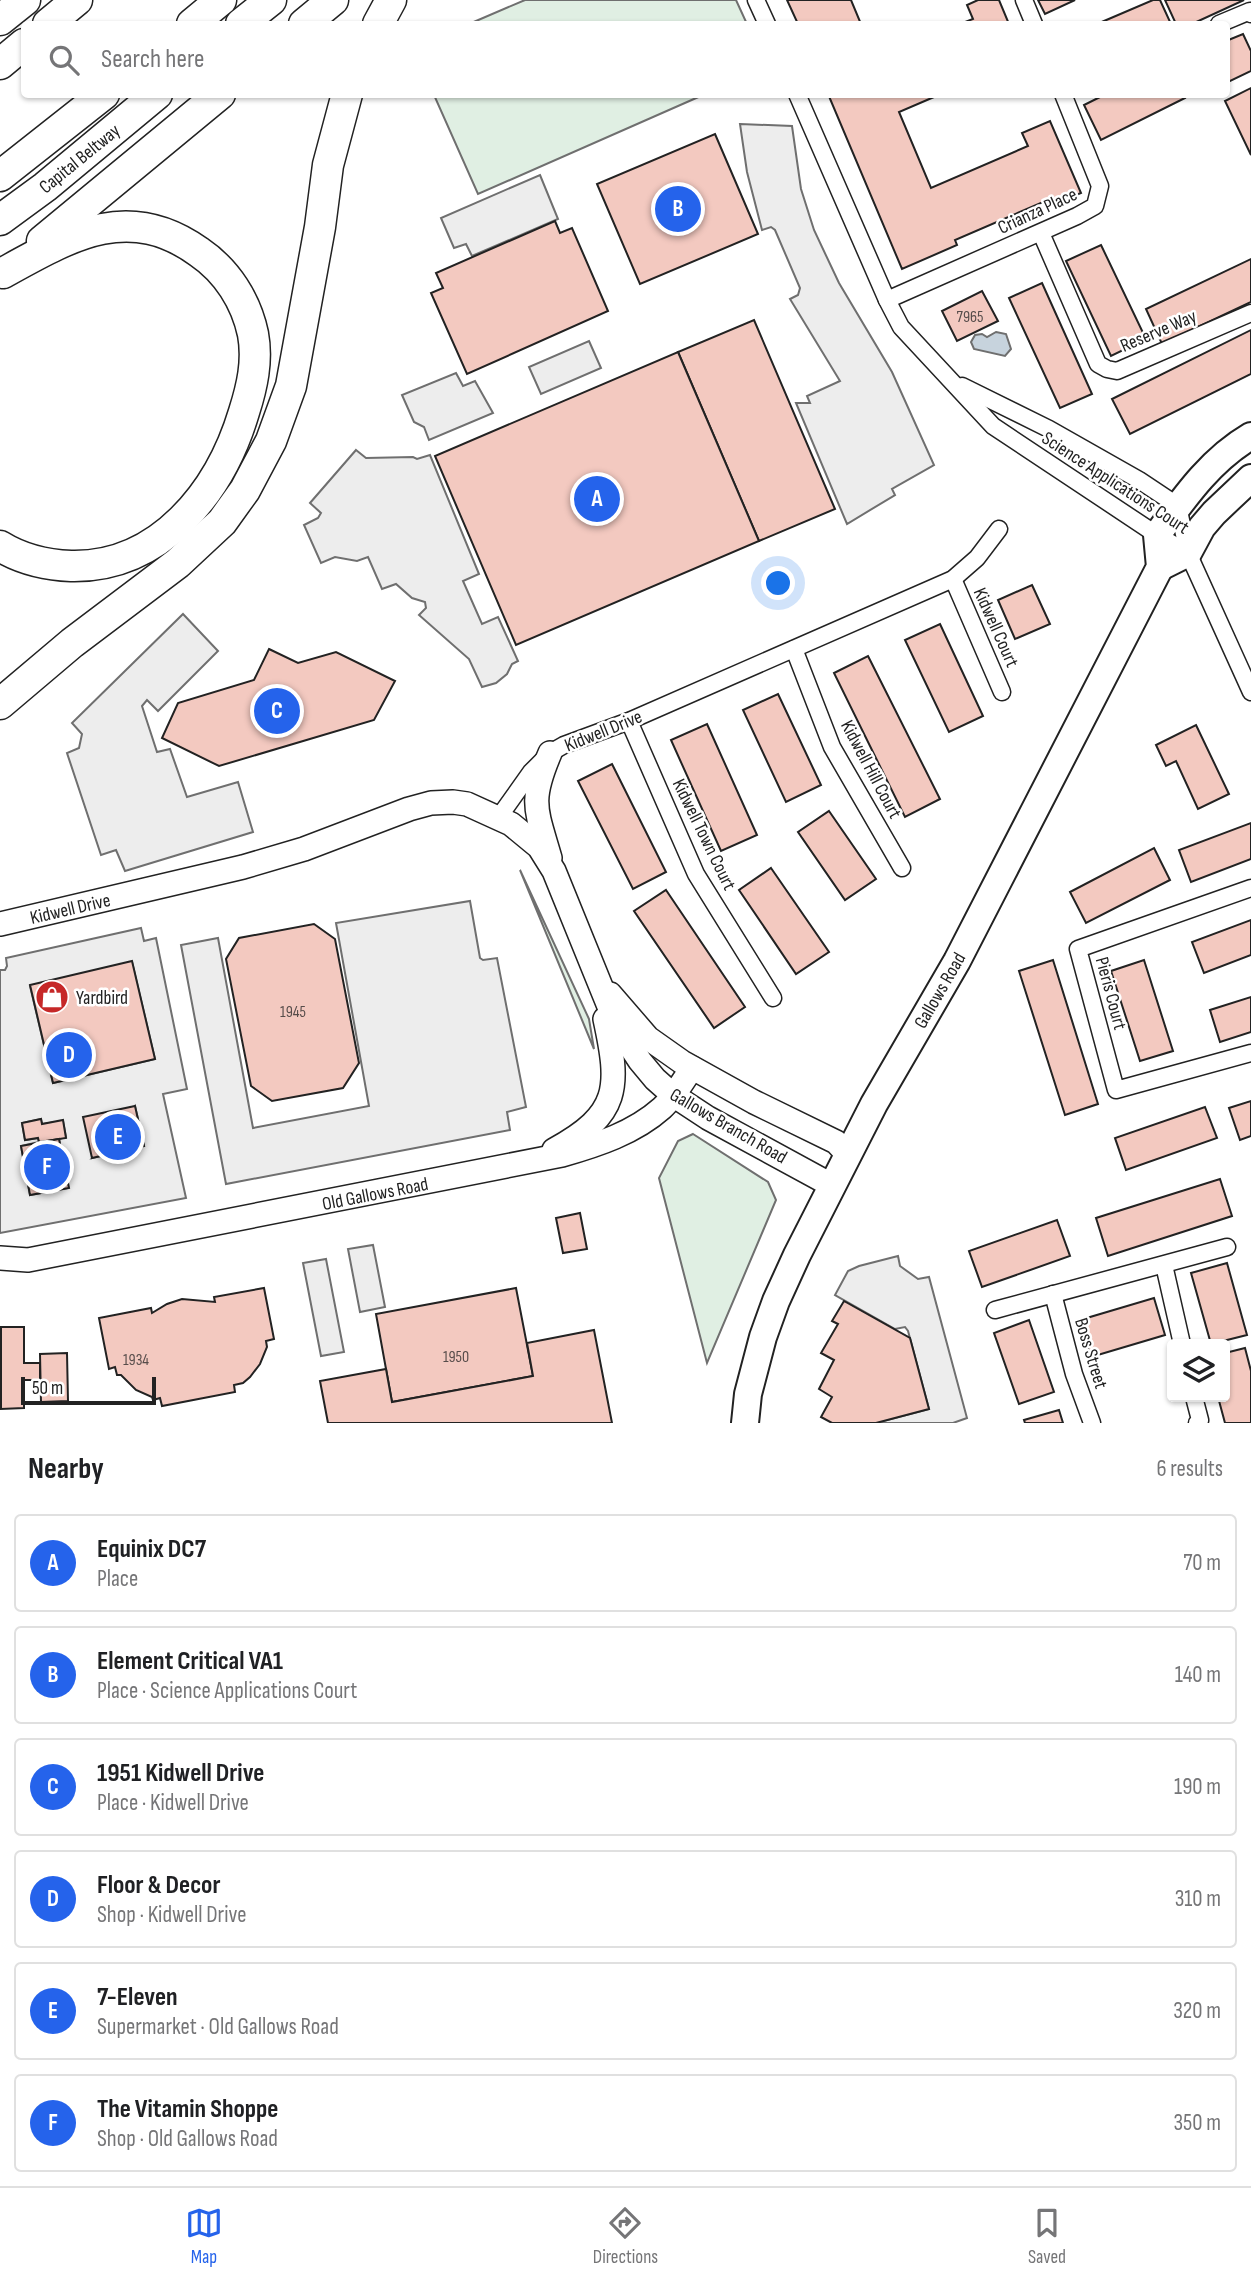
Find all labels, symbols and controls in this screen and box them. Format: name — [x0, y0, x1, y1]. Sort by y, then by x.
search box — [21, 21, 1230, 98]
icon: search — [45, 41, 83, 79]
text: Search here — [101, 44, 204, 75]
street label: Capital Beltway — [35, 119, 126, 199]
pin: B — [655, 183, 701, 235]
street label: Crianza Place — [994, 183, 1081, 240]
street label: Reserve Way — [1117, 305, 1201, 358]
house number: 7965 — [957, 308, 983, 327]
street label: Science Applications Court — [1037, 427, 1193, 540]
pin: A — [574, 473, 620, 525]
your location — [761, 566, 795, 600]
street label: Kidwell Court — [968, 584, 1023, 671]
pin: C — [254, 685, 300, 737]
street label: Kidwell Drive — [561, 705, 646, 757]
street label: Kidwell Hill Court — [835, 717, 906, 823]
street label: Kidwell Town Court — [667, 775, 741, 894]
street label: Kidwell Drive — [28, 889, 113, 930]
street label: Gallows Road — [909, 949, 971, 1033]
street label: Pieris Court — [1090, 954, 1131, 1032]
shop icon: Yardbird — [33, 978, 71, 1016]
place label: Yardbird — [76, 987, 128, 1010]
house number: 1945 — [280, 1003, 306, 1022]
pin: D — [46, 1029, 92, 1081]
street label: Gallows Branch Road — [666, 1083, 791, 1169]
pin: E — [95, 1111, 141, 1163]
pin: F — [24, 1141, 70, 1193]
street label: Old Gallows Road — [320, 1173, 430, 1216]
street label: Boss Street — [1069, 1315, 1112, 1392]
map controls — [1167, 1339, 1230, 1402]
button: layers — [1167, 1339, 1230, 1402]
house number: 1950 — [443, 1348, 469, 1367]
house number: 1934 — [123, 1351, 149, 1370]
scale bar — [21, 1374, 156, 1406]
text: 50 m — [32, 1377, 63, 1400]
text: Nearby — [28, 1451, 104, 1487]
text: 6 results — [1157, 1455, 1223, 1483]
text: Equinix DC7 — [97, 1534, 206, 1565]
text: A — [48, 1549, 58, 1577]
text: 70 m — [1183, 1549, 1221, 1577]
text: Place — [97, 1565, 138, 1593]
text: Element Critical VA1 — [97, 1646, 283, 1677]
text: B — [48, 1661, 58, 1689]
text: 140 m — [1175, 1661, 1221, 1689]
text: Place · Science Applications Court — [97, 1677, 357, 1705]
text: 1951 Kidwell Drive — [97, 1758, 264, 1789]
text: C — [47, 1773, 59, 1801]
text: 190 m — [1174, 1773, 1221, 1801]
text: Place · Kidwell Drive — [97, 1789, 249, 1817]
text: Floor & Decor — [97, 1870, 220, 1901]
text: D — [47, 1885, 59, 1913]
text: 310 m — [1175, 1885, 1221, 1913]
text: Shop · Kidwell Drive — [97, 1901, 246, 1929]
text: 7-Eleven — [97, 1982, 178, 2013]
text: E — [48, 1997, 58, 2025]
text: 320 m — [1173, 1997, 1221, 2025]
text: Supermarket · Old Gallows Road — [97, 2013, 339, 2041]
text: The Vitamin Shoppe — [97, 2094, 278, 2125]
text: F — [48, 2109, 58, 2137]
text: 350 m — [1173, 2109, 1221, 2137]
text: Shop · Old Gallows Road — [97, 2125, 278, 2153]
tab: Map — [185, 2204, 223, 2269]
tab: Directions — [593, 2204, 658, 2269]
tab: Saved — [1028, 2204, 1066, 2269]

